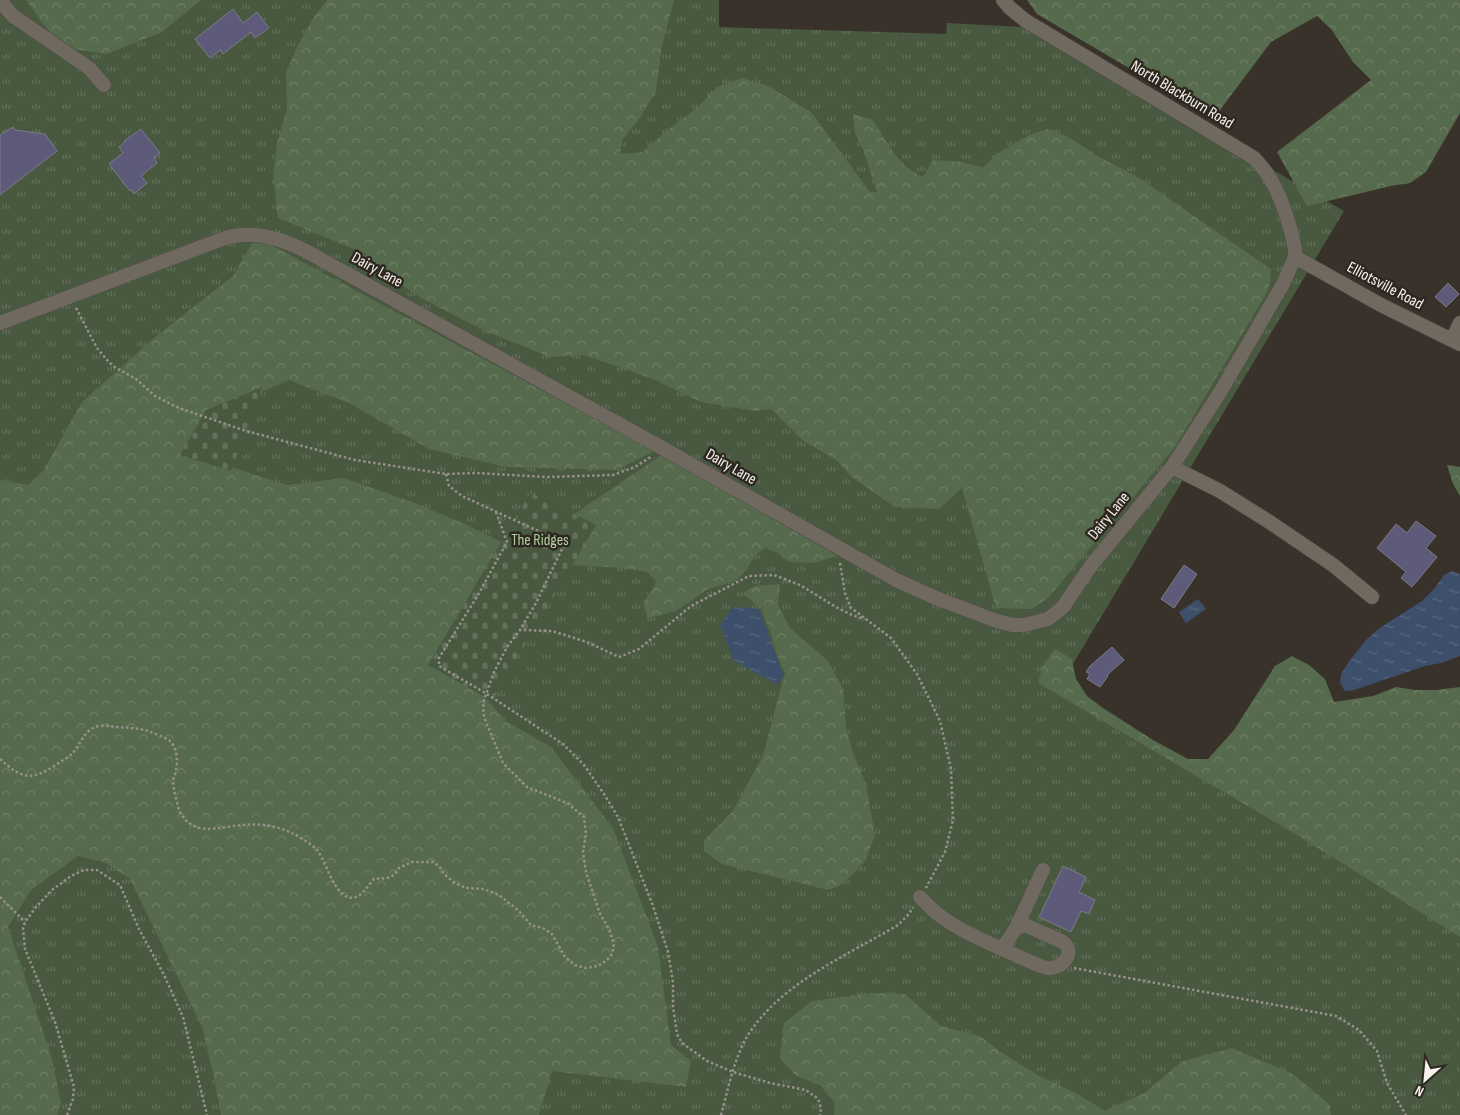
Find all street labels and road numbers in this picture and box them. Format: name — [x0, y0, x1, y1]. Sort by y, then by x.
street label: North Blackburn Road — [1127, 57, 1237, 133]
street label: Dairy Lane — [348, 248, 406, 292]
street label: Elliotsville Road — [1344, 258, 1426, 314]
street label: Dairy Lane — [702, 445, 760, 489]
street label: Dairy Lane — [1084, 488, 1134, 544]

